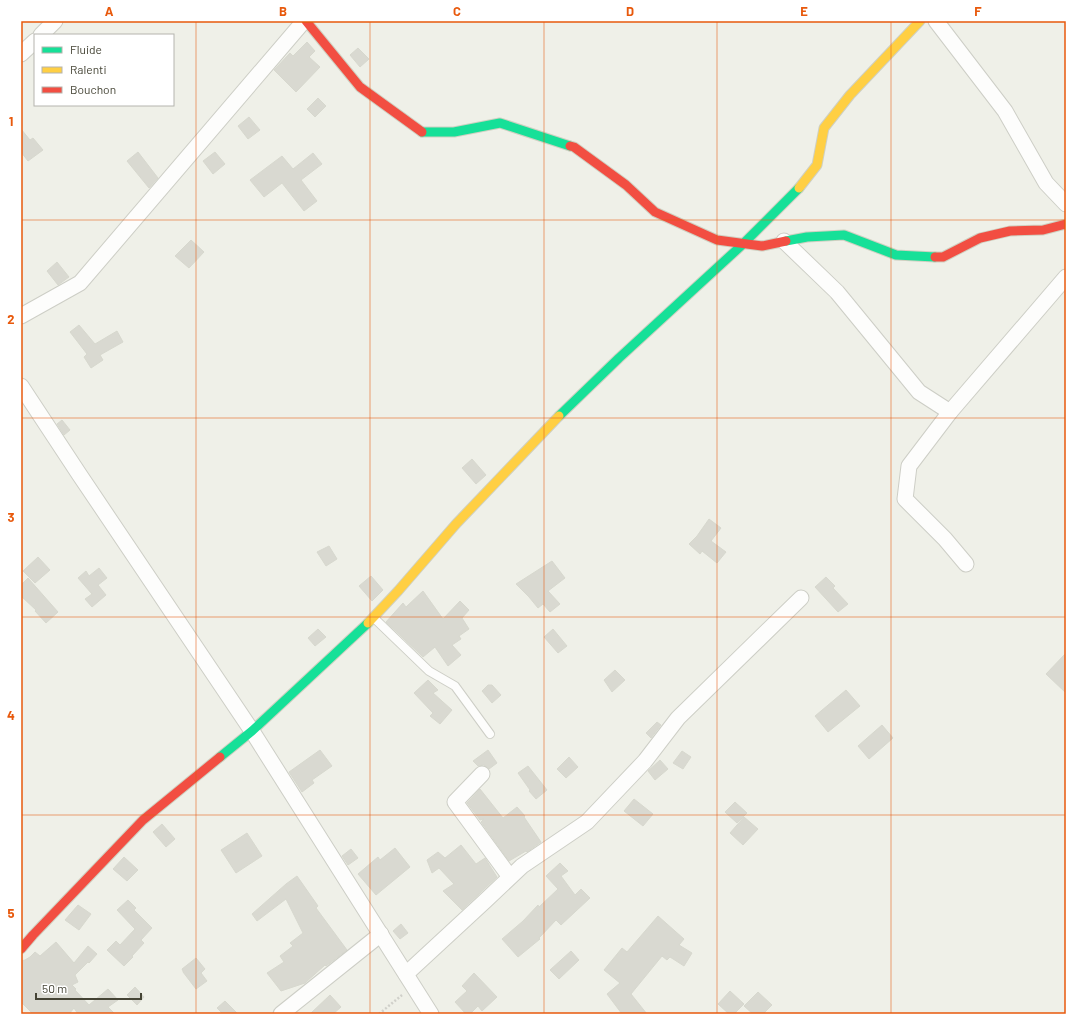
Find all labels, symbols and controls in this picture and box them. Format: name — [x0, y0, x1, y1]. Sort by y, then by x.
text: A — [105, 3, 114, 19]
text: B — [279, 3, 287, 19]
text: C — [453, 3, 461, 19]
text: D — [626, 3, 634, 19]
text: E — [800, 3, 808, 19]
text: F — [974, 3, 982, 19]
legend — [34, 34, 174, 106]
text: Fluide — [70, 42, 102, 56]
text: Ralenti — [70, 62, 107, 76]
text: Bouchon — [70, 82, 116, 96]
text: 1 — [9, 113, 13, 129]
text: 2 — [7, 311, 15, 327]
text: 3 — [7, 509, 15, 525]
text: 4 — [7, 707, 15, 723]
text: 5 — [7, 905, 15, 921]
scale bar — [36, 975, 141, 1001]
text: 50 m — [42, 981, 67, 995]

